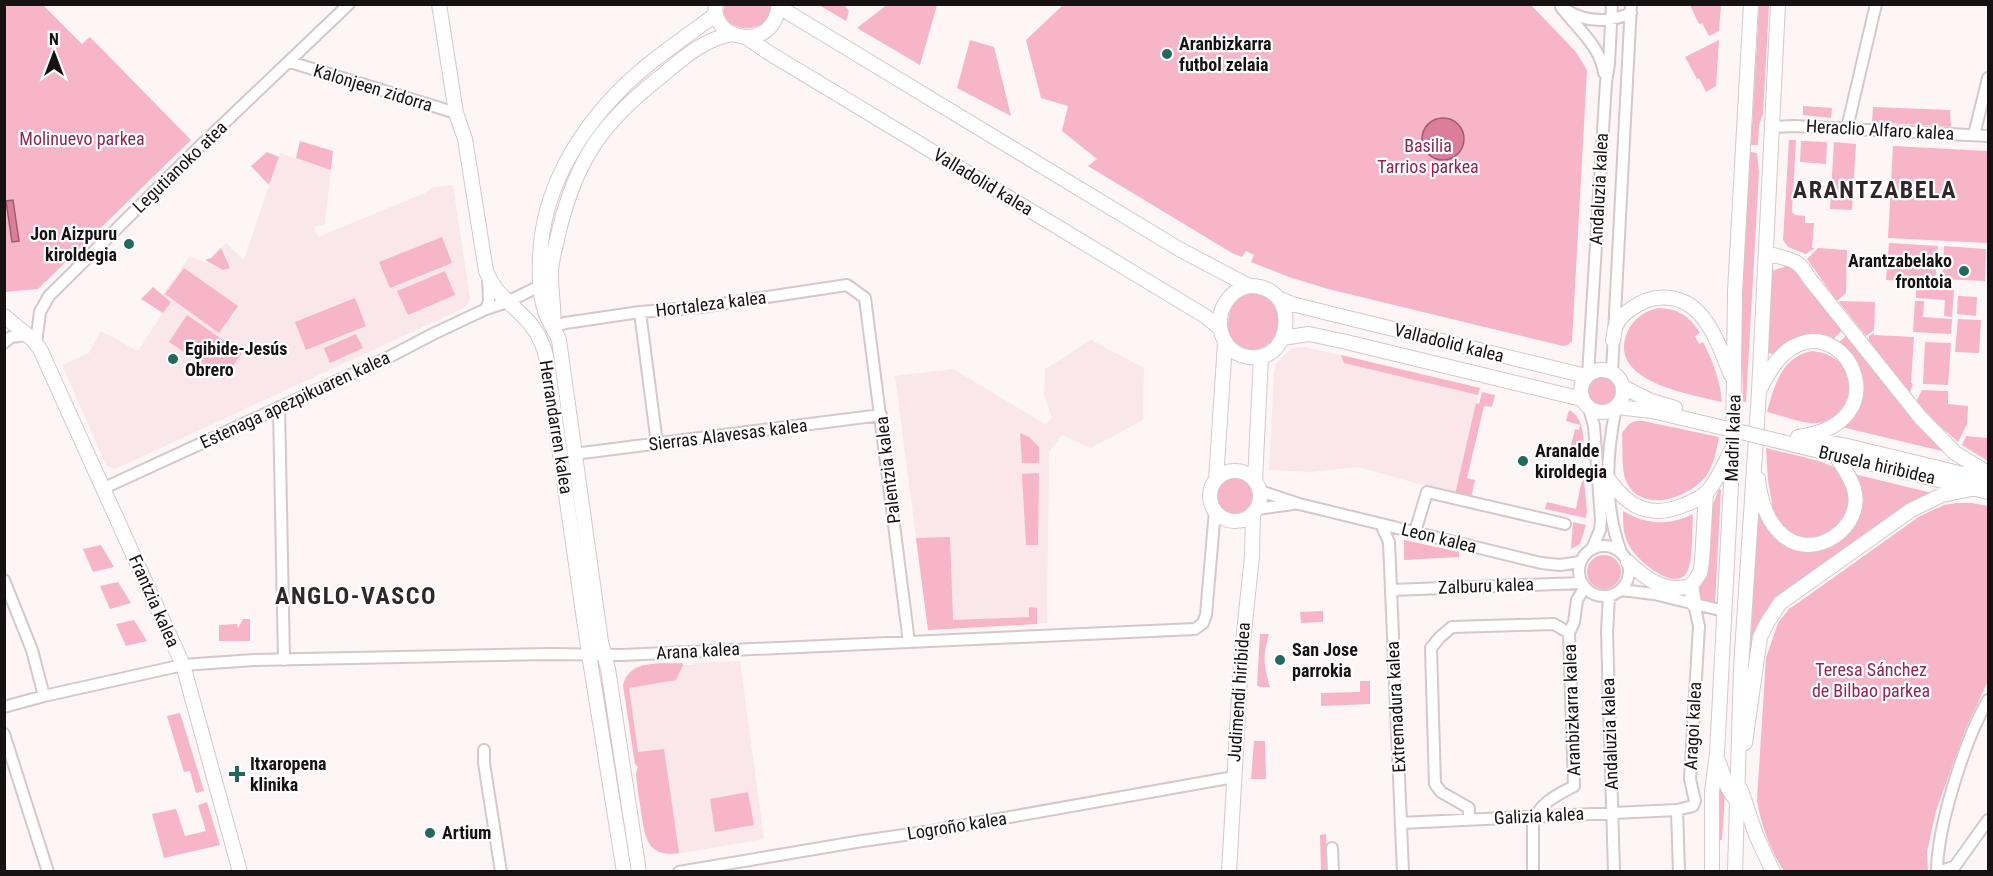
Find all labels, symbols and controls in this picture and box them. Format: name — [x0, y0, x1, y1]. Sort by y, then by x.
north arrow — [24, 24, 84, 84]
text: N — [49, 30, 59, 49]
place label: Aranbizkarra futbol zelaia — [1179, 33, 1272, 75]
marker: Aranbizkarra futbol zelaia — [1160, 47, 1174, 61]
street label: Kalonjeen zidorra — [311, 59, 435, 116]
street label: Heraclio Alfaro kalea — [1805, 115, 1955, 144]
street label: Legutianoko atea — [128, 116, 231, 217]
park label: Molinuevo parkea — [19, 128, 145, 149]
street label: Andaluzia kalea — [1585, 132, 1612, 246]
park label: Basilia Tarrios parkea — [1377, 135, 1479, 177]
street label: Valladolid kalea — [930, 144, 1037, 220]
district label: ARANTZABELA — [1793, 176, 1957, 204]
place label: Jon Aizpuru kiroldegia — [30, 223, 117, 265]
marker: Jon Aizpuru kiroldegia — [122, 237, 136, 251]
place label: Arantzabelako frontoia — [1848, 250, 1952, 292]
marker: Arantzabelako frontoia — [1957, 264, 1971, 278]
street label: Hortaleza kalea — [654, 286, 767, 321]
street label: Valladolid kalea — [1392, 319, 1506, 366]
place label: Egibide-Jesús Obrero — [185, 338, 287, 380]
street label: Estenaga apezpikuaren kalea — [197, 346, 393, 453]
marker: Egibide-Jesús Obrero — [166, 352, 180, 366]
street label: Herrandarren kalea — [536, 359, 577, 495]
street label: Madril kalea — [1720, 394, 1745, 482]
street label: Sierras Alavesas kalea — [647, 414, 808, 455]
street label: Palentzia kalea — [871, 415, 904, 525]
place label: Aranalde kiroldegia — [1535, 440, 1607, 482]
street label: Brusela hiribidea — [1817, 441, 1937, 488]
marker: Aranalde kiroldegia — [1516, 454, 1530, 468]
street label: Leon kalea — [1399, 518, 1479, 557]
street label: Frantzia kalea — [125, 551, 184, 650]
street label: Zalburu kalea — [1438, 573, 1534, 598]
district label: ANGLO-VASCO — [275, 582, 437, 610]
street label: Judimendi hiribidea — [1223, 621, 1254, 762]
street label: Arana kalea — [656, 638, 740, 663]
place label: San Jose parrokia — [1292, 639, 1358, 681]
street label: Extremadura kalea — [1382, 641, 1409, 773]
street label: Aranbizkarra kalea — [1559, 644, 1584, 776]
marker: San Jose parrokia — [1273, 653, 1287, 667]
park label: Teresa Sánchez de Bilbao parkea — [1812, 659, 1930, 701]
street label: Andaluzia kalea — [1597, 678, 1622, 790]
street label: Aragoi kalea — [1680, 681, 1705, 771]
place label: Itxaropena klinika — [250, 753, 326, 795]
marker: Itxaropena klinika — [228, 765, 246, 783]
street label: Galizia kalea — [1493, 803, 1585, 828]
street label: Logroño kalea — [906, 807, 1008, 844]
place label: Artium — [442, 822, 491, 843]
marker: Artium — [423, 826, 437, 840]

